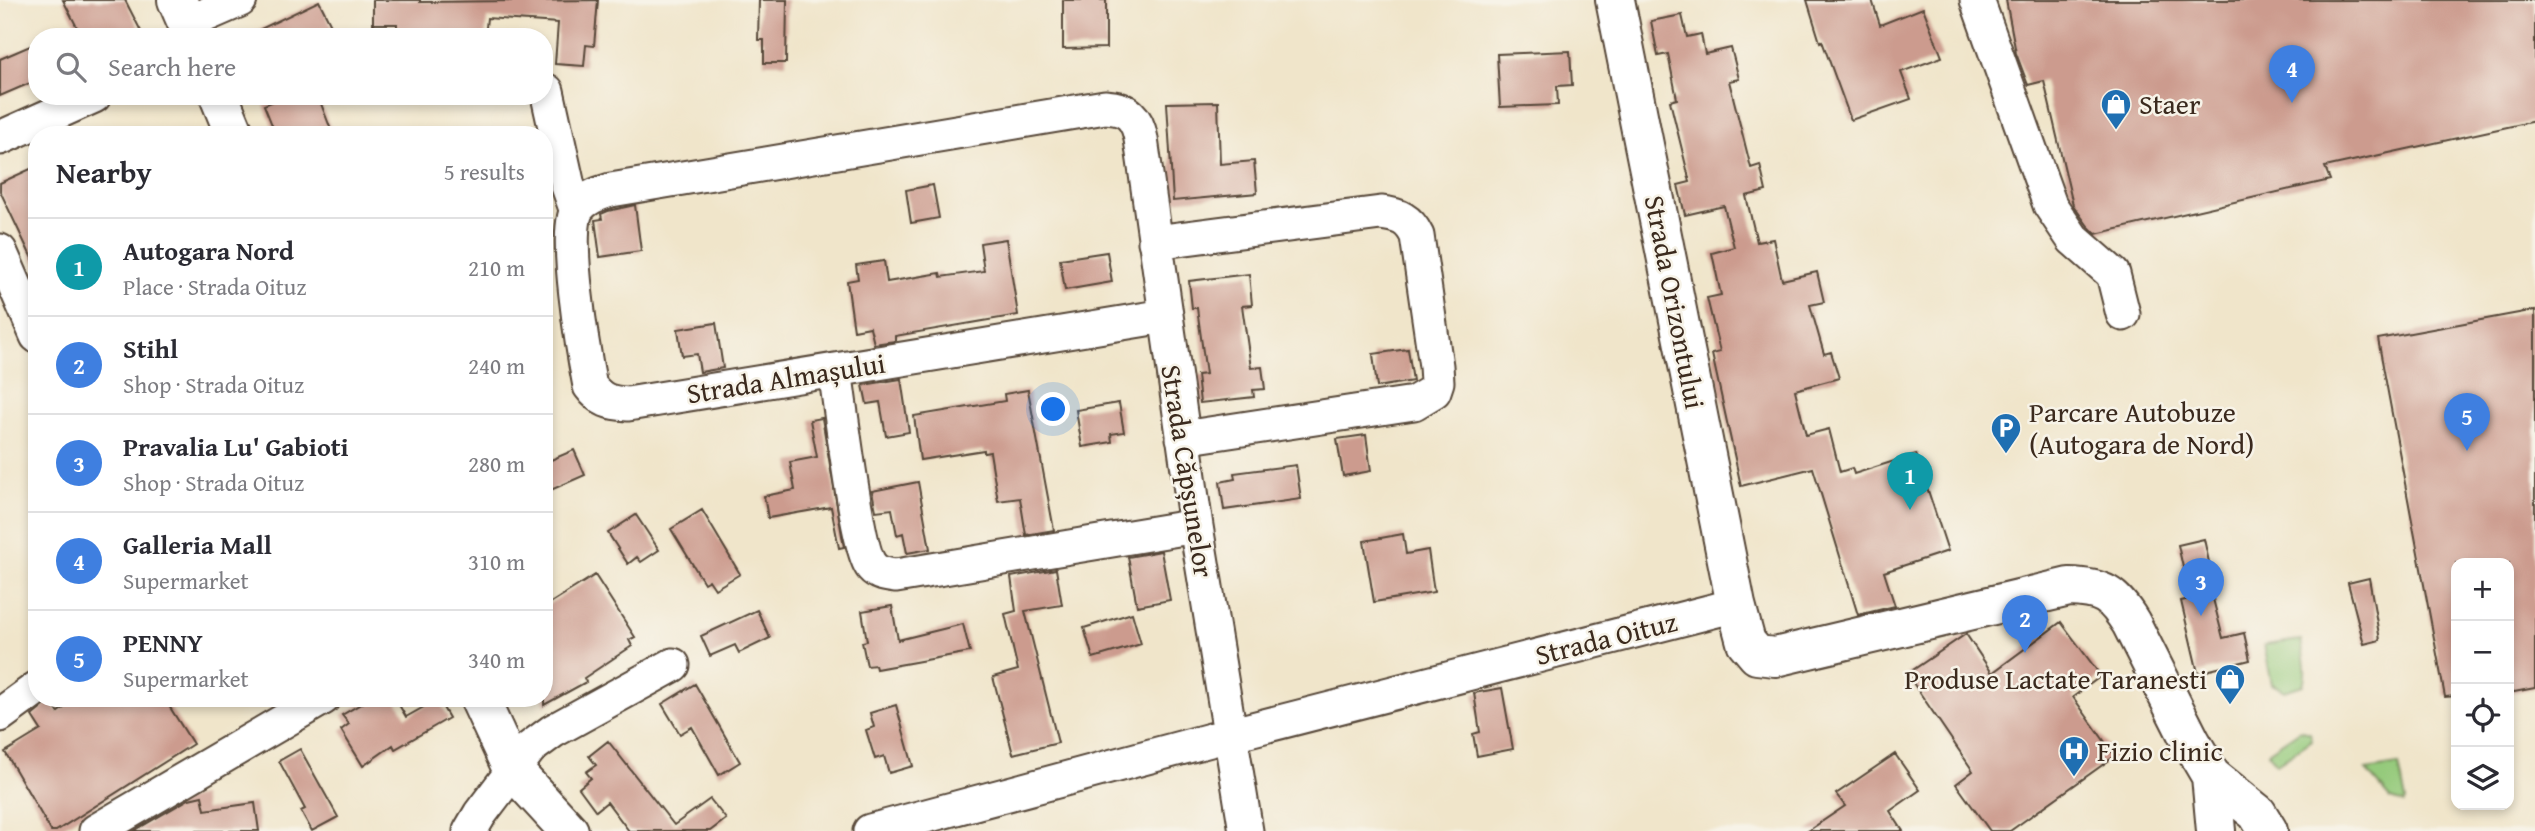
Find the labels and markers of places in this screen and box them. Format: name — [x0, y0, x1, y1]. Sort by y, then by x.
pin: 4 — [2269, 45, 2315, 103]
place label: Staer — [2139, 83, 2201, 124]
shop icon: Staer — [2099, 87, 2133, 131]
place label: Parcare Autobuze (Autogara de Nord) — [2029, 391, 2254, 464]
pin: 5 — [2444, 393, 2490, 451]
parking icon: Parcare Autobuze (Autogara de Nord) — [1989, 411, 2023, 455]
pin: 1 — [1887, 452, 1933, 510]
pin: 3 — [2178, 558, 2224, 616]
pin: 2 — [2002, 595, 2048, 653]
place label: Produse Lactate Taranesti — [1904, 658, 2207, 699]
shop icon: Produse Lactate Taranesti — [2213, 662, 2247, 706]
place label: Fizio clinic — [2097, 730, 2223, 771]
hospital icon: Fizio clinic — [2057, 734, 2091, 778]

